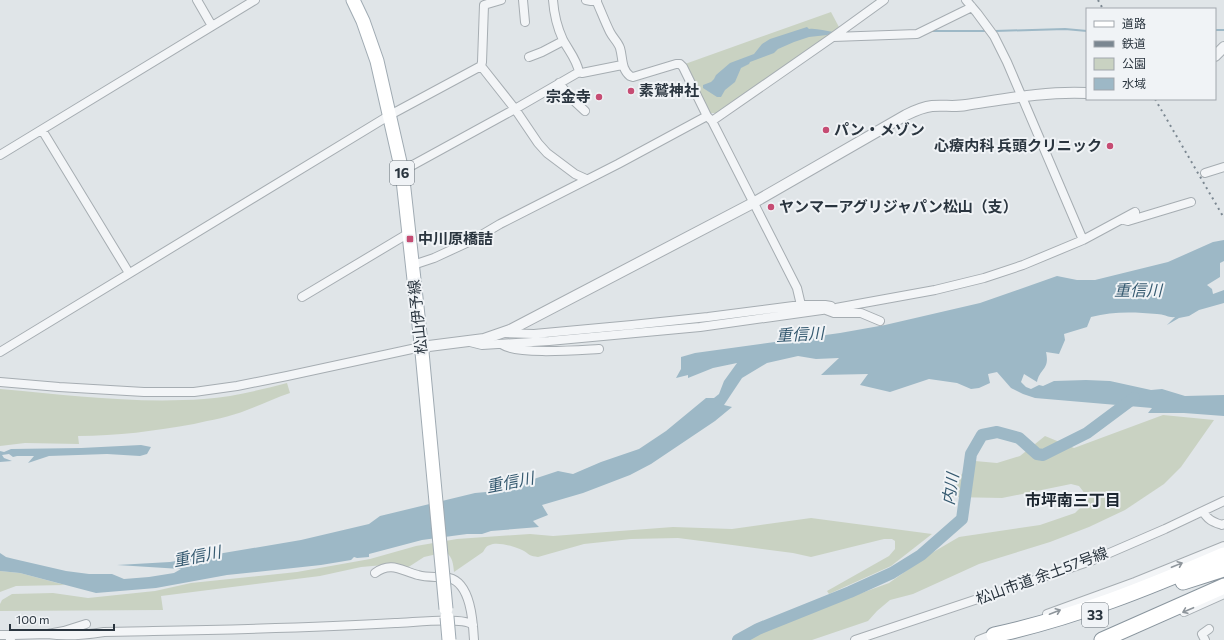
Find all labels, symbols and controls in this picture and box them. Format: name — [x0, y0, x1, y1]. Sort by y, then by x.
legend — [1086, 8, 1216, 100]
text: 道路 — [1122, 16, 1146, 30]
text: 鉄道 — [1122, 36, 1146, 50]
text: 公園 — [1122, 56, 1146, 70]
text: 水域 — [1122, 76, 1146, 90]
place label: 素鷲神社 — [639, 81, 699, 99]
marker: 素鷲神社 — [626, 86, 636, 96]
place label: 宗金寺 — [546, 87, 591, 105]
marker: 宗金寺 — [594, 92, 604, 102]
place label: パン・メゾン — [834, 120, 925, 138]
marker: パン・メゾン — [821, 125, 831, 135]
place label: 心療内科 兵頭クリニック — [934, 136, 1102, 154]
marker: 心療内科 兵頭クリニック — [1105, 141, 1115, 151]
road number: 16 — [390, 161, 414, 185]
place label: ヤンマーアグリジャパン松山（支） — [779, 197, 1018, 215]
marker: ヤンマーアグリジャパン松山（支） — [766, 202, 776, 212]
place label: 中川原橋詰 — [418, 229, 493, 247]
marker: 中川原橋詰 — [405, 234, 415, 244]
street label: 松山伊予線 — [404, 279, 430, 355]
water label: 重信川 — [1114, 280, 1164, 299]
water label: 重信川 — [776, 323, 826, 344]
water label: 重信川 — [485, 467, 537, 495]
water label: 内川 — [938, 470, 962, 506]
district label: 市坪南三丁目 — [1025, 490, 1121, 509]
water label: 重信川 — [172, 541, 224, 569]
street label: 松山市道 余土57号線 — [973, 543, 1110, 607]
one-way arrow — [1170, 561, 1182, 569]
road number: 33 — [1082, 603, 1108, 627]
scale bar — [10, 606, 114, 632]
one-way arrow — [1049, 607, 1061, 615]
one-way arrow — [1183, 607, 1195, 614]
text: 100 m — [16, 612, 50, 626]

